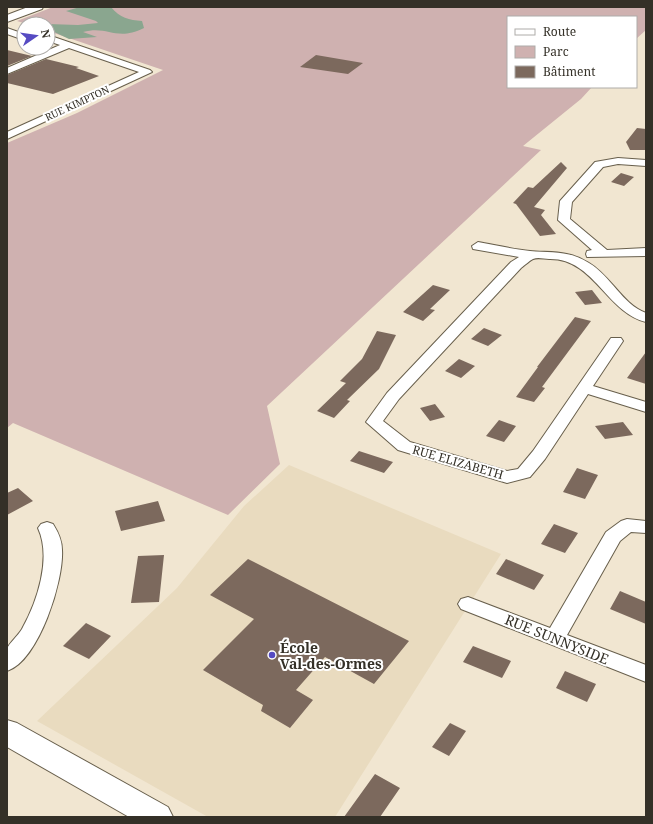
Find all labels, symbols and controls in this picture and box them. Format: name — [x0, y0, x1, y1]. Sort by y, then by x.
north arrow — [16, 16, 56, 56]
legend — [507, 16, 637, 88]
text: Route — [543, 23, 576, 40]
text: N — [38, 28, 55, 40]
text: Parc — [543, 43, 569, 60]
text: Bâtiment — [543, 63, 595, 80]
street label: RUE KIMPTON — [43, 82, 112, 124]
street label: RUE ELIZABETH — [410, 441, 506, 483]
street label: RUE SUNNYSIDE — [502, 609, 612, 669]
place label: École Val-des-Ormes — [280, 638, 382, 673]
marker: École Val-des-Ormes — [267, 650, 277, 660]

